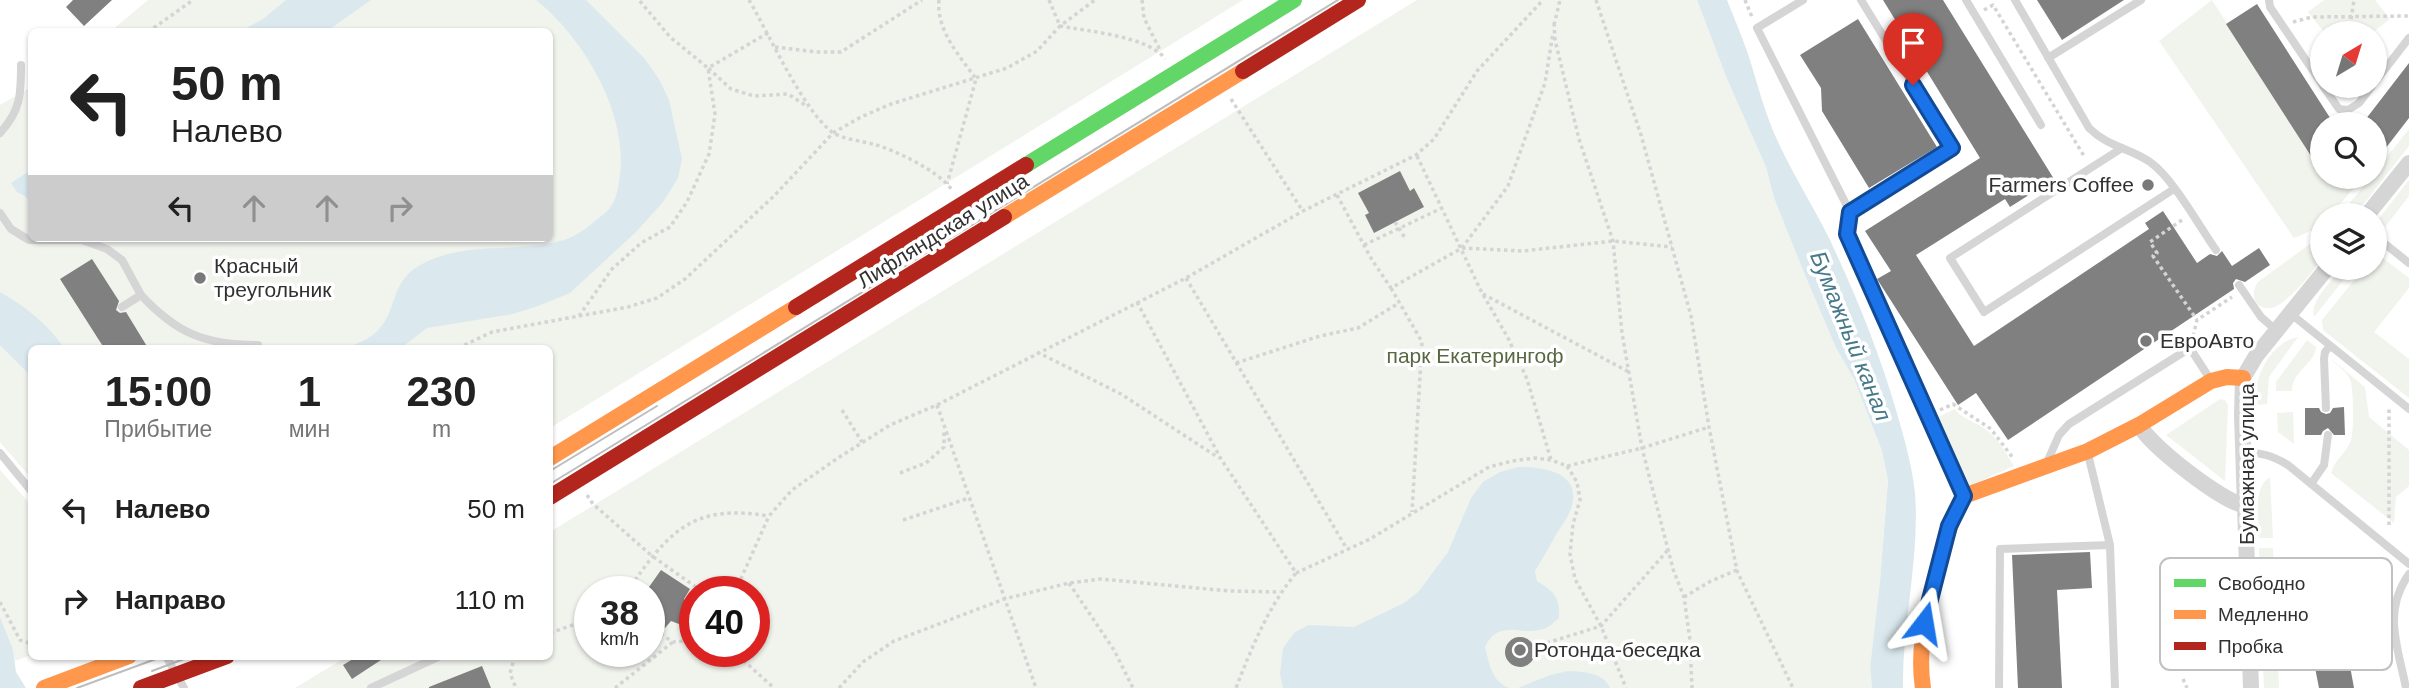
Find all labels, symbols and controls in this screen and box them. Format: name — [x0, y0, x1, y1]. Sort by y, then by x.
pin — [1883, 13, 1943, 85]
north arrow — [2310, 21, 2387, 98]
map controls — [2310, 21, 2387, 280]
icon: arrive — [1894, 24, 1932, 62]
icon: left — [56, 56, 147, 147]
text: 50 m — [171, 56, 283, 110]
button: search — [2310, 112, 2387, 189]
text: Налево — [171, 113, 283, 149]
street label: Лифляндская улица — [853, 169, 1032, 292]
place label: Farmers Coffee — [1989, 173, 2134, 196]
marker: Farmers Coffee — [2140, 177, 2156, 193]
icon: left — [162, 189, 200, 227]
icon: ahead — [235, 189, 273, 227]
icon: ahead — [308, 189, 346, 227]
icon: right — [381, 189, 419, 227]
button: layers — [2310, 203, 2387, 280]
water label: Бумажный канал — [1805, 247, 1897, 425]
place label: Красный треугольник — [214, 254, 332, 301]
marker: Красный треугольник — [192, 270, 208, 286]
place label: ЕвроАвто — [2160, 329, 2254, 352]
marker: ЕвроАвто — [2138, 333, 2154, 349]
park label: парк Екатерингоф — [1387, 344, 1563, 367]
text: 15:00 — [105, 368, 212, 415]
text: 1 — [298, 368, 321, 415]
text: 230 — [407, 368, 477, 415]
street label: Бумажная улица — [2235, 383, 2258, 545]
text: Прибытие — [104, 416, 212, 442]
text: мин — [289, 416, 330, 442]
text: m — [432, 416, 451, 442]
icon: left — [56, 491, 94, 529]
text: Налево — [115, 494, 210, 524]
text: 50 m — [467, 494, 525, 524]
legend — [2160, 558, 2392, 670]
text: Свободно — [2218, 573, 2305, 594]
speed limit sign: 40 — [679, 576, 770, 667]
icon: right — [56, 582, 94, 620]
text: Направо — [115, 585, 226, 615]
text: 110 m — [455, 585, 525, 615]
position arrow — [1887, 586, 1961, 660]
text: 38 — [600, 593, 639, 632]
text: Медленно — [2218, 604, 2308, 625]
text: km/h — [600, 629, 639, 649]
text: Пробка — [2218, 636, 2283, 657]
place label: Ротонда-беседка — [1534, 638, 1701, 661]
marker: Ротонда-беседка — [1512, 642, 1528, 658]

